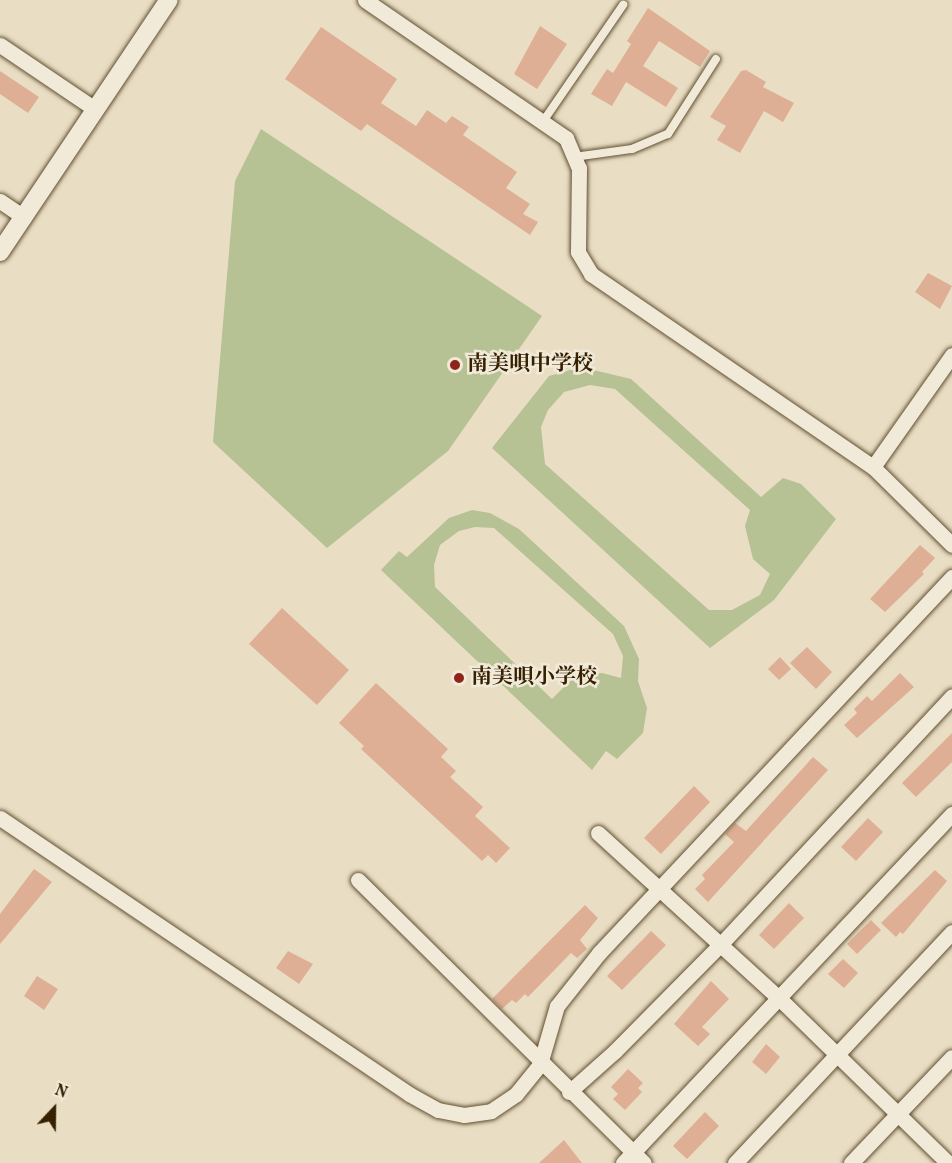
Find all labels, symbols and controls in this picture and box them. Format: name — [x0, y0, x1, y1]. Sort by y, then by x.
place label: 南美唄中学校 — [467, 352, 593, 378]
marker: 南美唄中学校 — [448, 358, 462, 372]
place label: 南美唄小学校 — [471, 665, 597, 691]
marker: 南美唄小学校 — [452, 671, 466, 685]
north arrow — [24, 1079, 84, 1139]
text: N — [51, 1080, 70, 1105]

